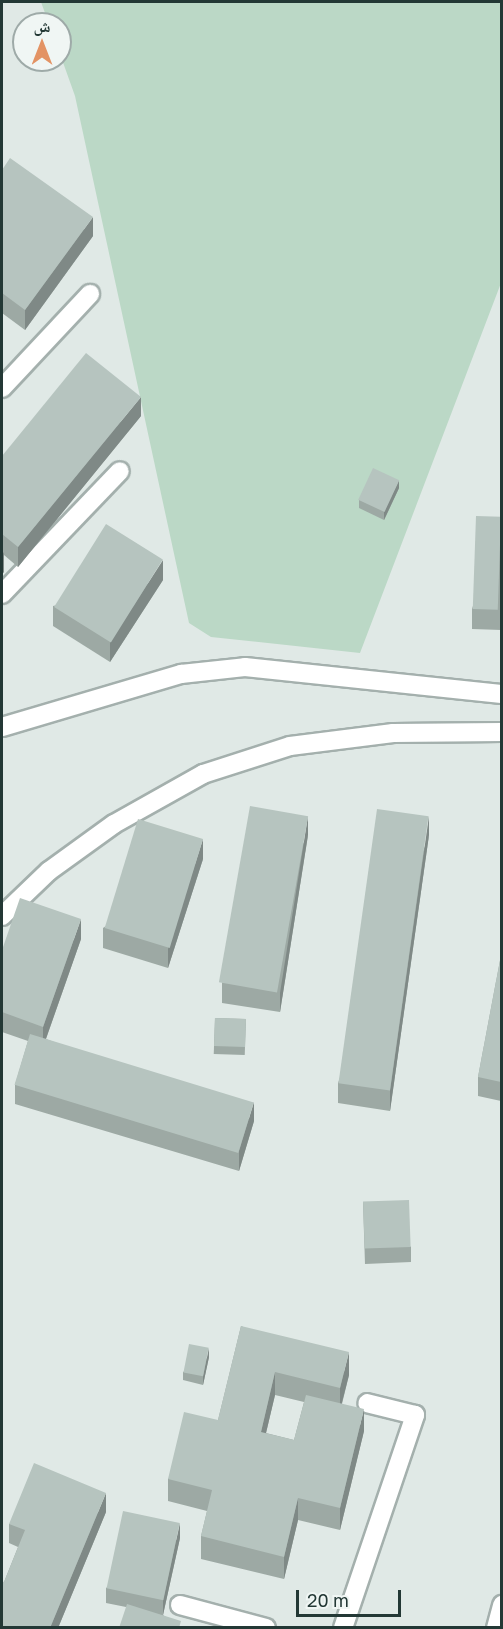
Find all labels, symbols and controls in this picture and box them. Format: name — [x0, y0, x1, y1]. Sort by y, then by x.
north arrow — [12, 12, 72, 72]
text: ش — [34, 16, 50, 36]
scale bar — [299, 1578, 404, 1616]
text: 20 m — [307, 1589, 349, 1611]

